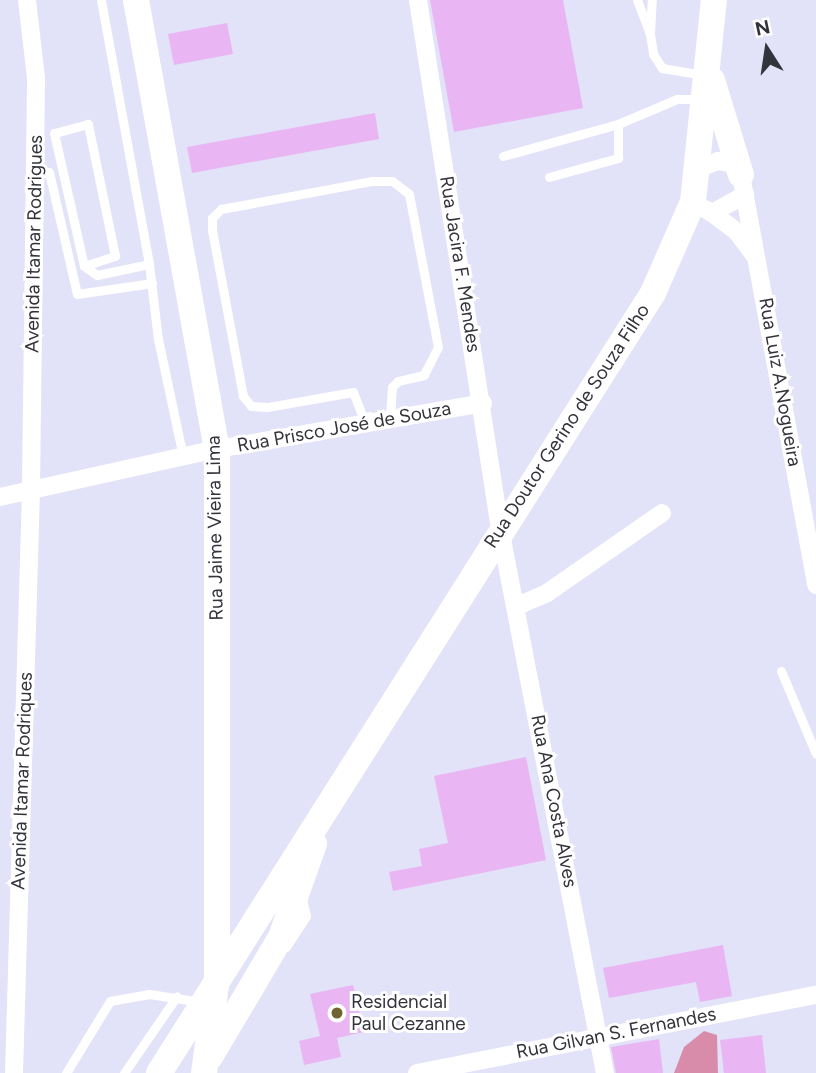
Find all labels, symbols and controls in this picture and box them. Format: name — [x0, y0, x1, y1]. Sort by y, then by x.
north arrow — [732, 14, 802, 84]
text: N — [753, 15, 772, 41]
street label: Avenida Itamar Rodrigues — [21, 135, 47, 353]
street label: Rua Jacira F. Mendes — [435, 174, 485, 354]
street label: Rua Luiz A.Nogueira — [754, 296, 806, 468]
street label: Rua Doutor Gerino de Souza Filho — [479, 300, 655, 552]
street label: Rua Prisco José de Souza — [235, 397, 453, 457]
street label: Rua Jaime Vieira Lima — [202, 435, 228, 621]
street label: Avenida Itamar Rodriques — [7, 672, 37, 890]
street label: Rua Ana Costa Alves — [526, 713, 582, 889]
place label: Residencial Paul Cezanne — [351, 991, 466, 1035]
street label: Rua Gilvan S. Fernandes — [514, 1002, 718, 1064]
marker: Residencial Paul Cezanne — [329, 1005, 345, 1021]

